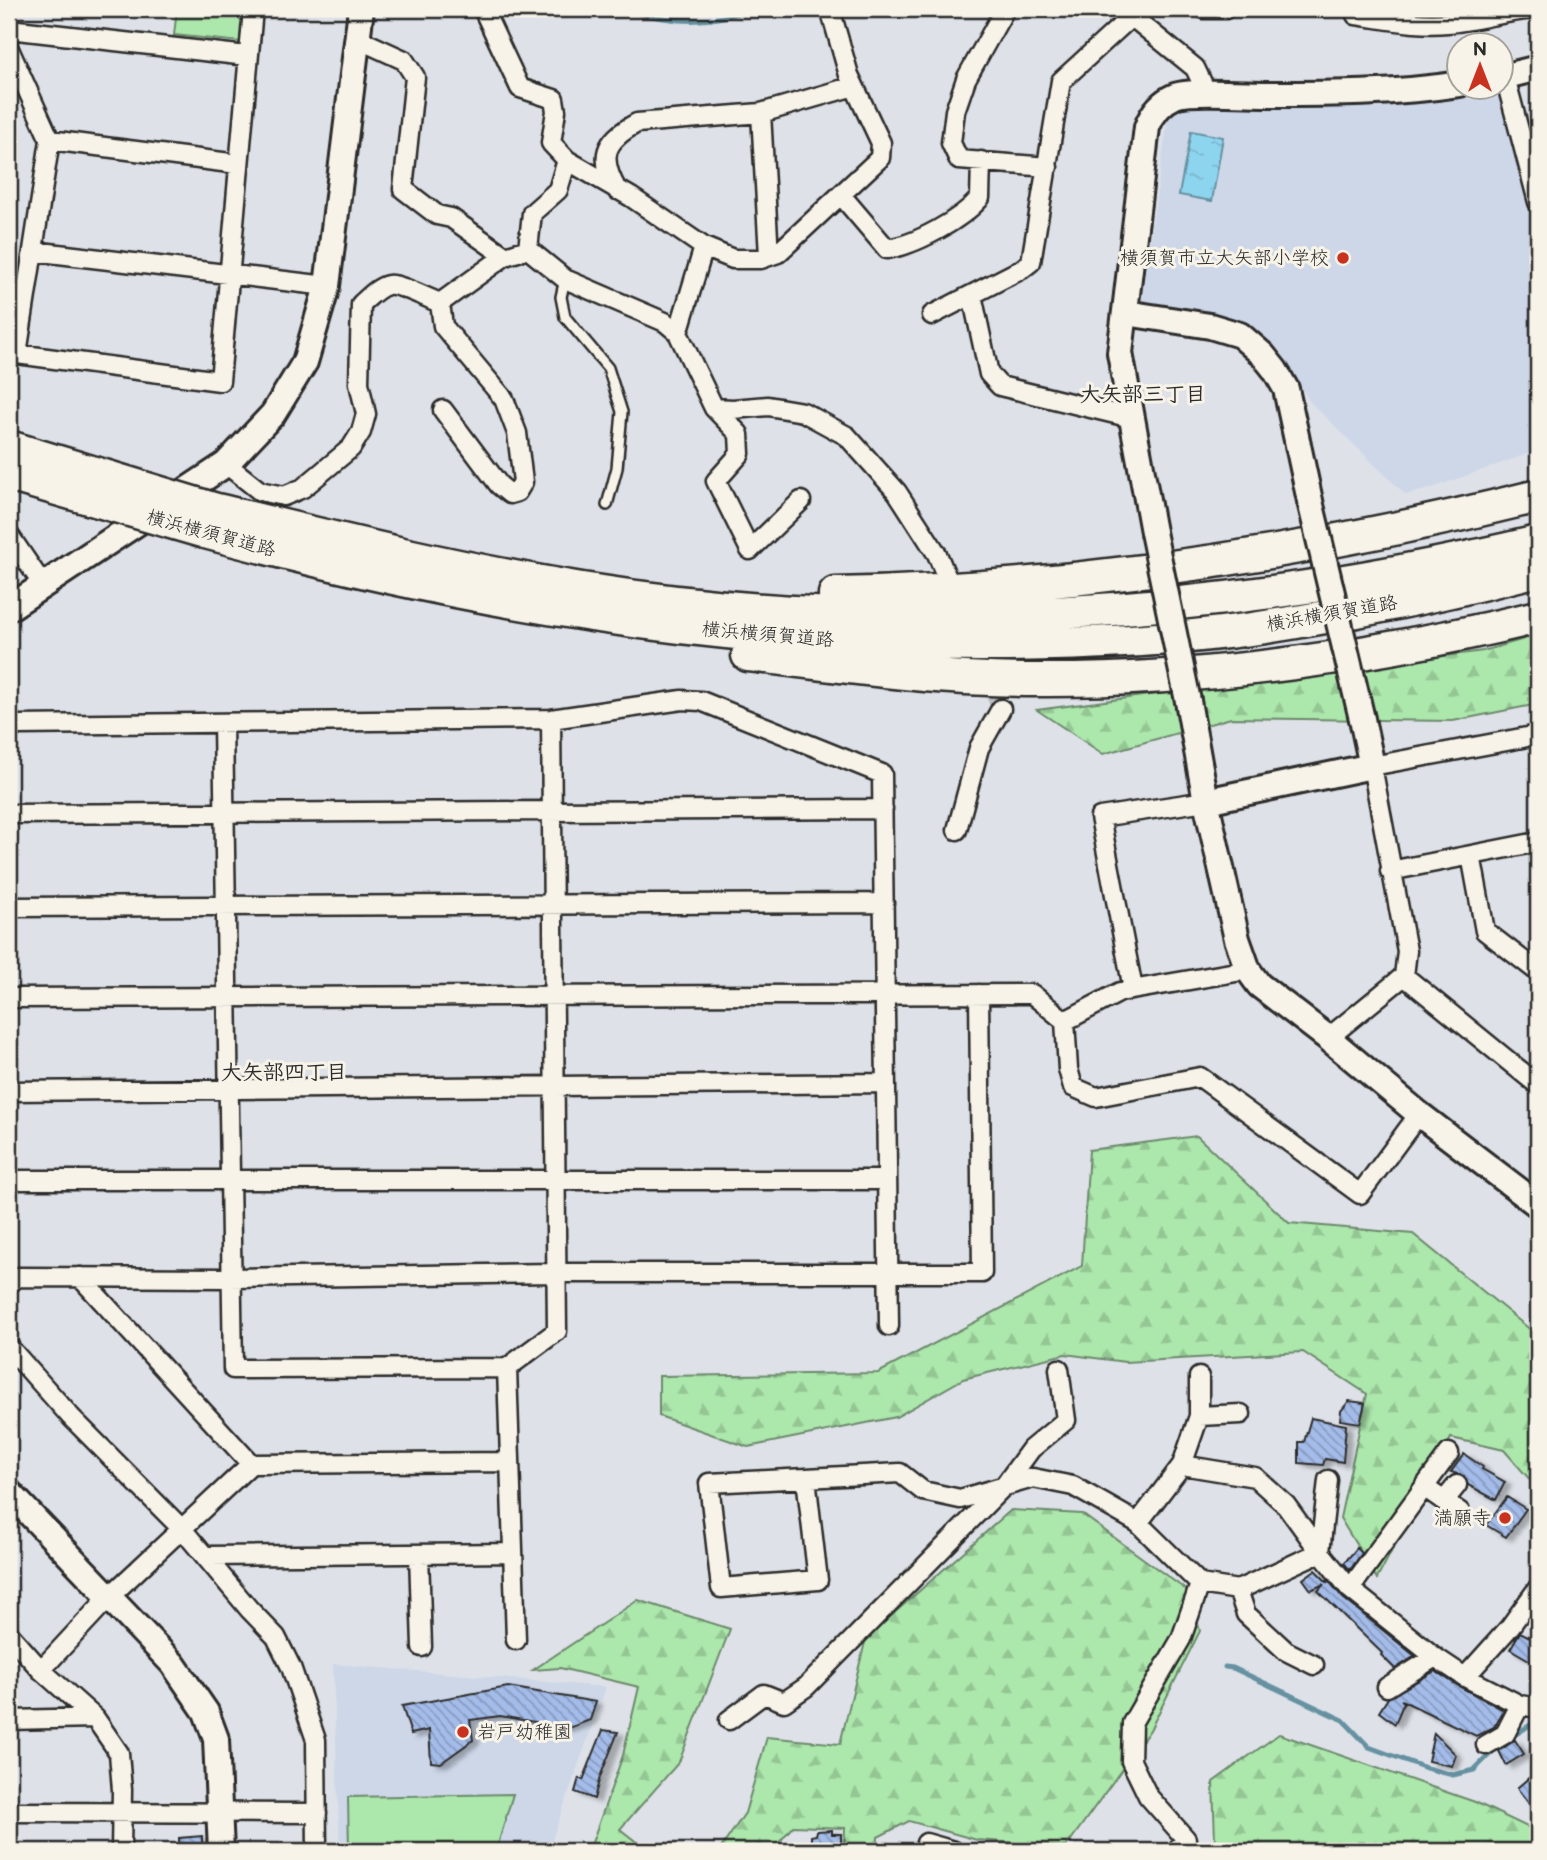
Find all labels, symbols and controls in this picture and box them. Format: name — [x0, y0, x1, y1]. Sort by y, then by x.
north arrow — [1446, 32, 1516, 102]
text: N — [1473, 39, 1487, 62]
place label: 横須賀市立大矢部小学校 — [1120, 247, 1329, 270]
marker: 横須賀市立大矢部小学校 — [1335, 250, 1351, 266]
district label: 大矢部三丁目 — [1080, 382, 1206, 407]
street label: 横浜横須賀道路 — [144, 506, 278, 562]
street label: 横浜横須賀道路 — [1265, 591, 1399, 637]
street label: 横浜横須賀道路 — [701, 618, 835, 652]
district label: 大矢部四丁目 — [221, 1060, 347, 1085]
place label: 満願寺 — [1434, 1507, 1491, 1530]
marker: 満願寺 — [1497, 1510, 1513, 1526]
place label: 岩戸幼稚園 — [477, 1721, 572, 1744]
marker: 岩戸幼稚園 — [455, 1724, 471, 1740]

